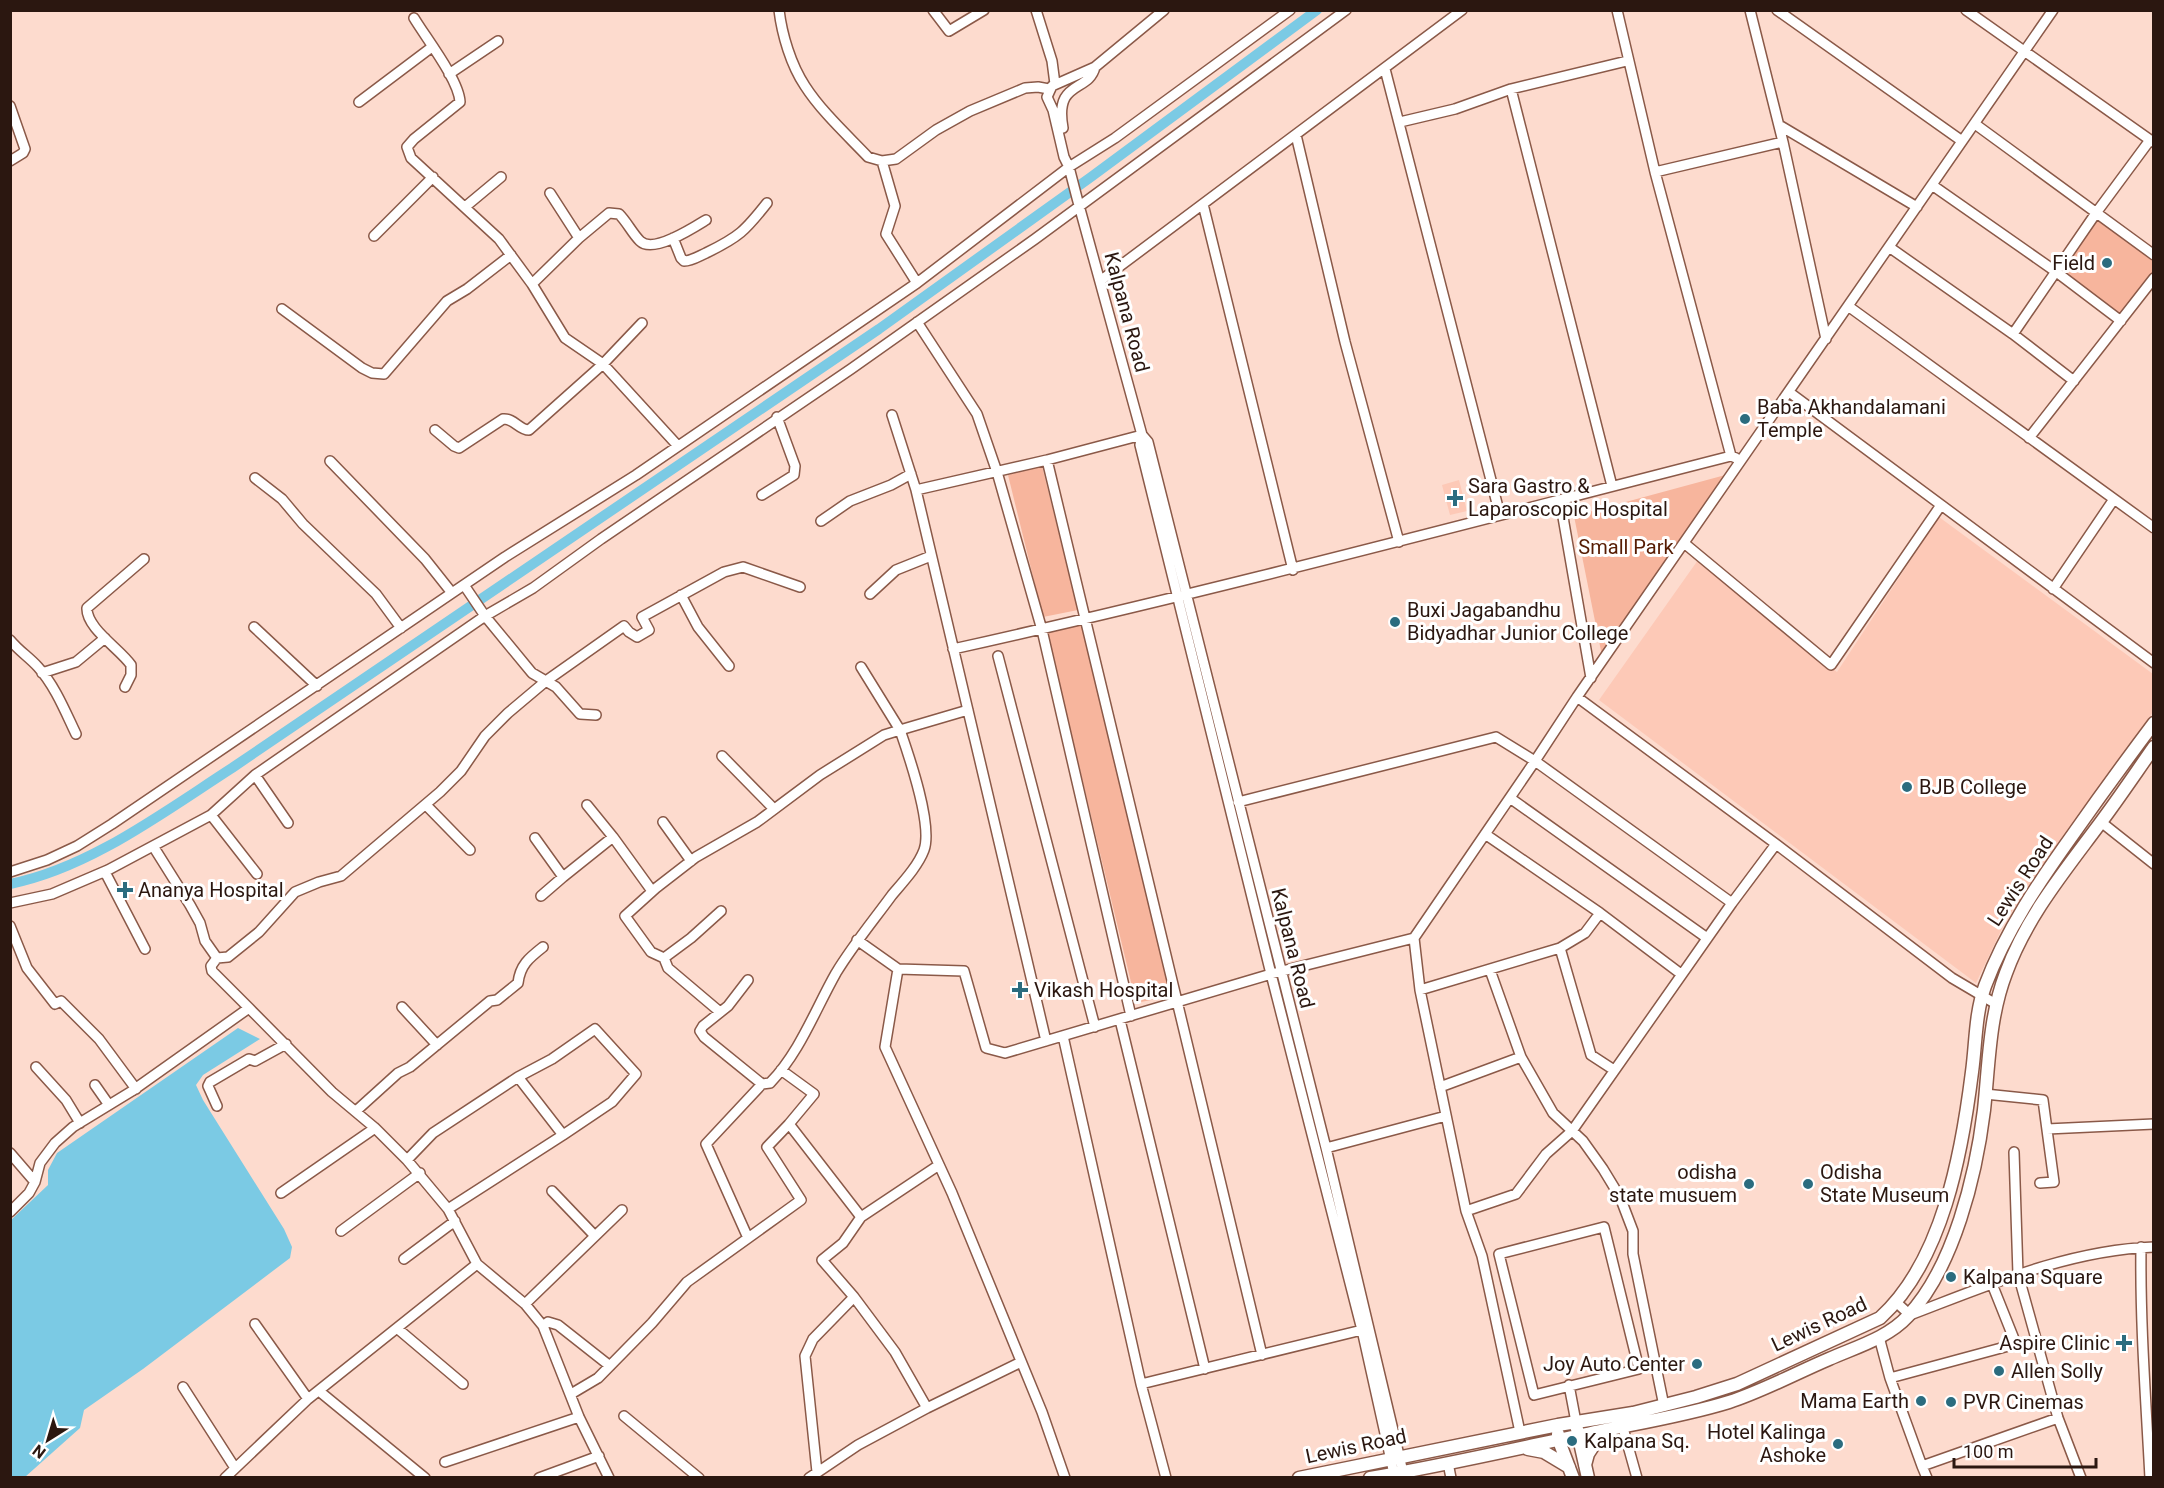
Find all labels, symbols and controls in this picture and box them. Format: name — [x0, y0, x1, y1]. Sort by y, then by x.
street label: Kalpana Road — [1099, 249, 1155, 375]
place label: Field — [2052, 251, 2095, 275]
marker: Field — [2100, 256, 2114, 270]
place label: Baba Akhandalamani Temple — [1757, 395, 1946, 442]
marker: Baba Akhandalamani Temple — [1738, 412, 1752, 426]
place label: Sara Gastro & Laparoscopic Hospital — [1468, 474, 1668, 521]
marker: Sara Gastro & Laparoscopic Hospital — [1446, 489, 1464, 507]
park label: Small Park — [1578, 535, 1674, 559]
place label: Buxi Jagabandhu Bidyadhar Junior College — [1407, 598, 1628, 645]
marker: Buxi Jagabandhu Bidyadhar Junior College — [1388, 615, 1402, 629]
place label: BJB College — [1919, 775, 2027, 799]
marker: BJB College — [1900, 780, 1914, 794]
street label: Lewis Road — [1982, 832, 2058, 930]
place label: Ananya Hospital — [138, 878, 284, 902]
marker: Ananya Hospital — [116, 881, 134, 899]
street label: Kalpana Road — [1266, 885, 1320, 1011]
place label: Vikash Hospital — [1034, 978, 1173, 1002]
marker: Vikash Hospital — [1011, 981, 1029, 999]
place label: odisha state musuem — [1609, 1160, 1737, 1207]
place label: Odisha State Museum — [1820, 1160, 1949, 1207]
marker: odisha state musuem — [1742, 1177, 1756, 1191]
marker: Odisha State Museum — [1801, 1177, 1815, 1191]
place label: Kalpana Square — [1963, 1265, 2103, 1289]
marker: Kalpana Square — [1944, 1270, 1958, 1284]
street label: Lewis Road — [1768, 1291, 1870, 1357]
place label: Aspire Clinic — [1999, 1331, 2110, 1355]
marker: Aspire Clinic — [2115, 1334, 2133, 1352]
place label: Joy Auto Center — [1543, 1352, 1685, 1376]
marker: Joy Auto Center — [1690, 1357, 1704, 1371]
place label: Allen Solly — [2011, 1359, 2103, 1383]
marker: Allen Solly — [1992, 1364, 2006, 1378]
place label: Mama Earth — [1800, 1389, 1909, 1413]
place label: PVR Cinemas — [1963, 1390, 2084, 1414]
marker: Mama Earth — [1914, 1394, 1928, 1408]
marker: PVR Cinemas — [1944, 1395, 1958, 1409]
north arrow — [18, 1410, 78, 1470]
place label: Hotel Kalinga Ashoke — [1707, 1420, 1826, 1467]
street label: Lewis Road — [1303, 1424, 1409, 1468]
place label: Kalpana Sq. — [1584, 1429, 1690, 1453]
scale bar — [1954, 1431, 2096, 1469]
marker: Kalpana Sq. — [1565, 1434, 1579, 1448]
marker: Hotel Kalinga Ashoke — [1831, 1437, 1845, 1451]
text: N — [29, 1441, 50, 1463]
text: 100 m — [1963, 1441, 2014, 1462]

